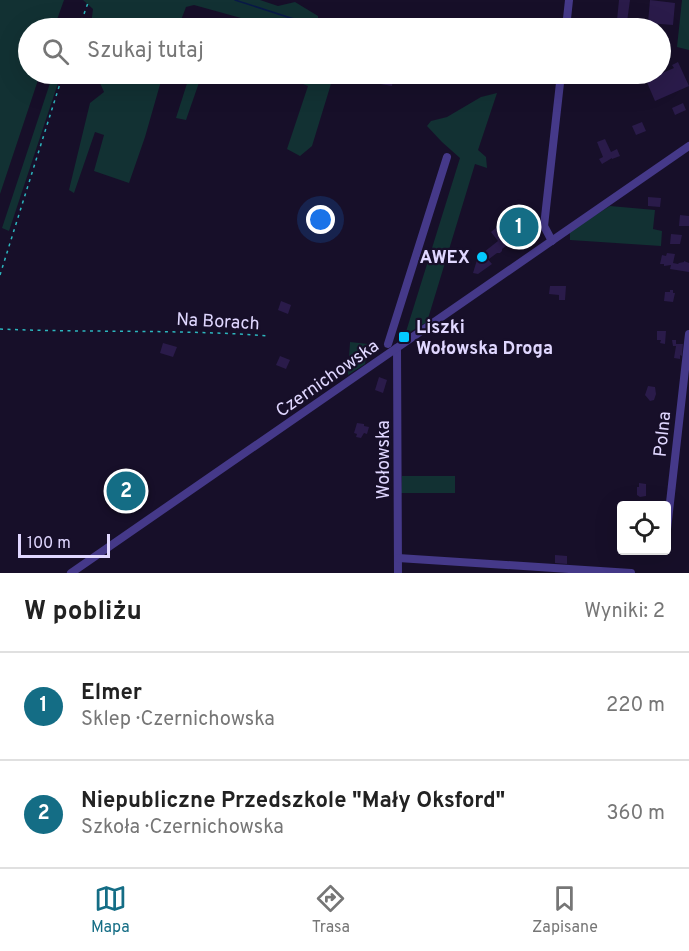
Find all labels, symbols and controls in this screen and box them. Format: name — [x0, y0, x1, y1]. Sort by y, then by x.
search box — [18, 18, 671, 84]
icon: search — [39, 35, 72, 68]
text: Szukaj tutaj — [87, 38, 204, 65]
pin: 1 — [500, 204, 538, 250]
your location — [306, 205, 335, 234]
place label: AWEX — [420, 247, 470, 270]
marker: AWEX — [475, 250, 489, 264]
street label: Na Borach — [176, 309, 260, 336]
place label: Liszki Wołowska Droga — [416, 317, 553, 361]
marker: Liszki Wołowska Droga — [397, 330, 411, 344]
street label: Czernichowska — [272, 335, 384, 423]
street label: Polna — [650, 410, 677, 458]
street label: Wołowska — [373, 420, 396, 500]
pin: 2 — [106, 468, 146, 514]
map controls — [617, 501, 671, 555]
button: locate — [617, 501, 671, 555]
scale bar — [18, 531, 110, 558]
text: 100 m — [27, 534, 71, 554]
text: W pobliżu — [24, 596, 142, 629]
text: Wyniki: 2 — [584, 599, 665, 625]
text: Elmer — [81, 680, 142, 707]
text: 1 — [40, 693, 48, 719]
text: 220 m — [606, 693, 665, 719]
text: Sklep · Czernichowska — [81, 707, 275, 733]
text: Niepubliczne Przedszkole "Mały Oksford" — [81, 788, 505, 815]
text: 2 — [37, 801, 50, 827]
text: 360 m — [607, 801, 665, 827]
text: Szkoła · Czernichowska — [81, 815, 284, 841]
tab: Mapa — [91, 882, 130, 938]
tab: Trasa — [312, 882, 350, 938]
tab: Zapisane — [532, 882, 598, 938]

